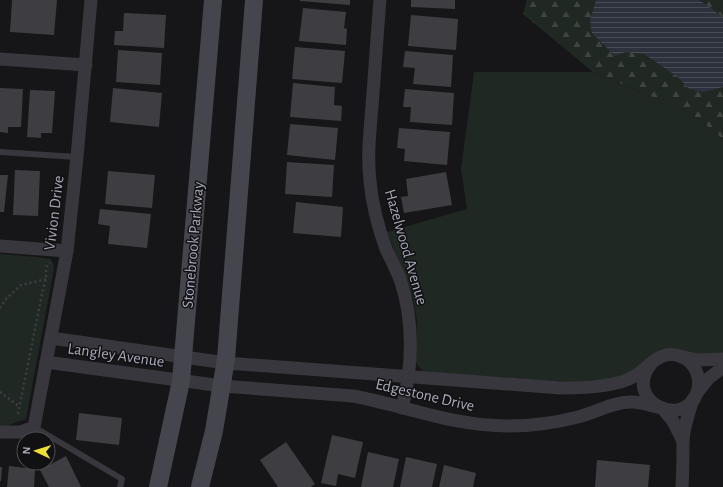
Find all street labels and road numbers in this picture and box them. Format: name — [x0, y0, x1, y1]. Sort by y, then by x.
street label: Vivion Drive — [41, 175, 67, 251]
street label: Stonebrook Parkway — [180, 181, 208, 309]
street label: Hazelwood Avenue — [382, 187, 430, 307]
street label: Langley Avenue — [67, 340, 165, 371]
street label: Edgestone Drive — [374, 376, 476, 414]

